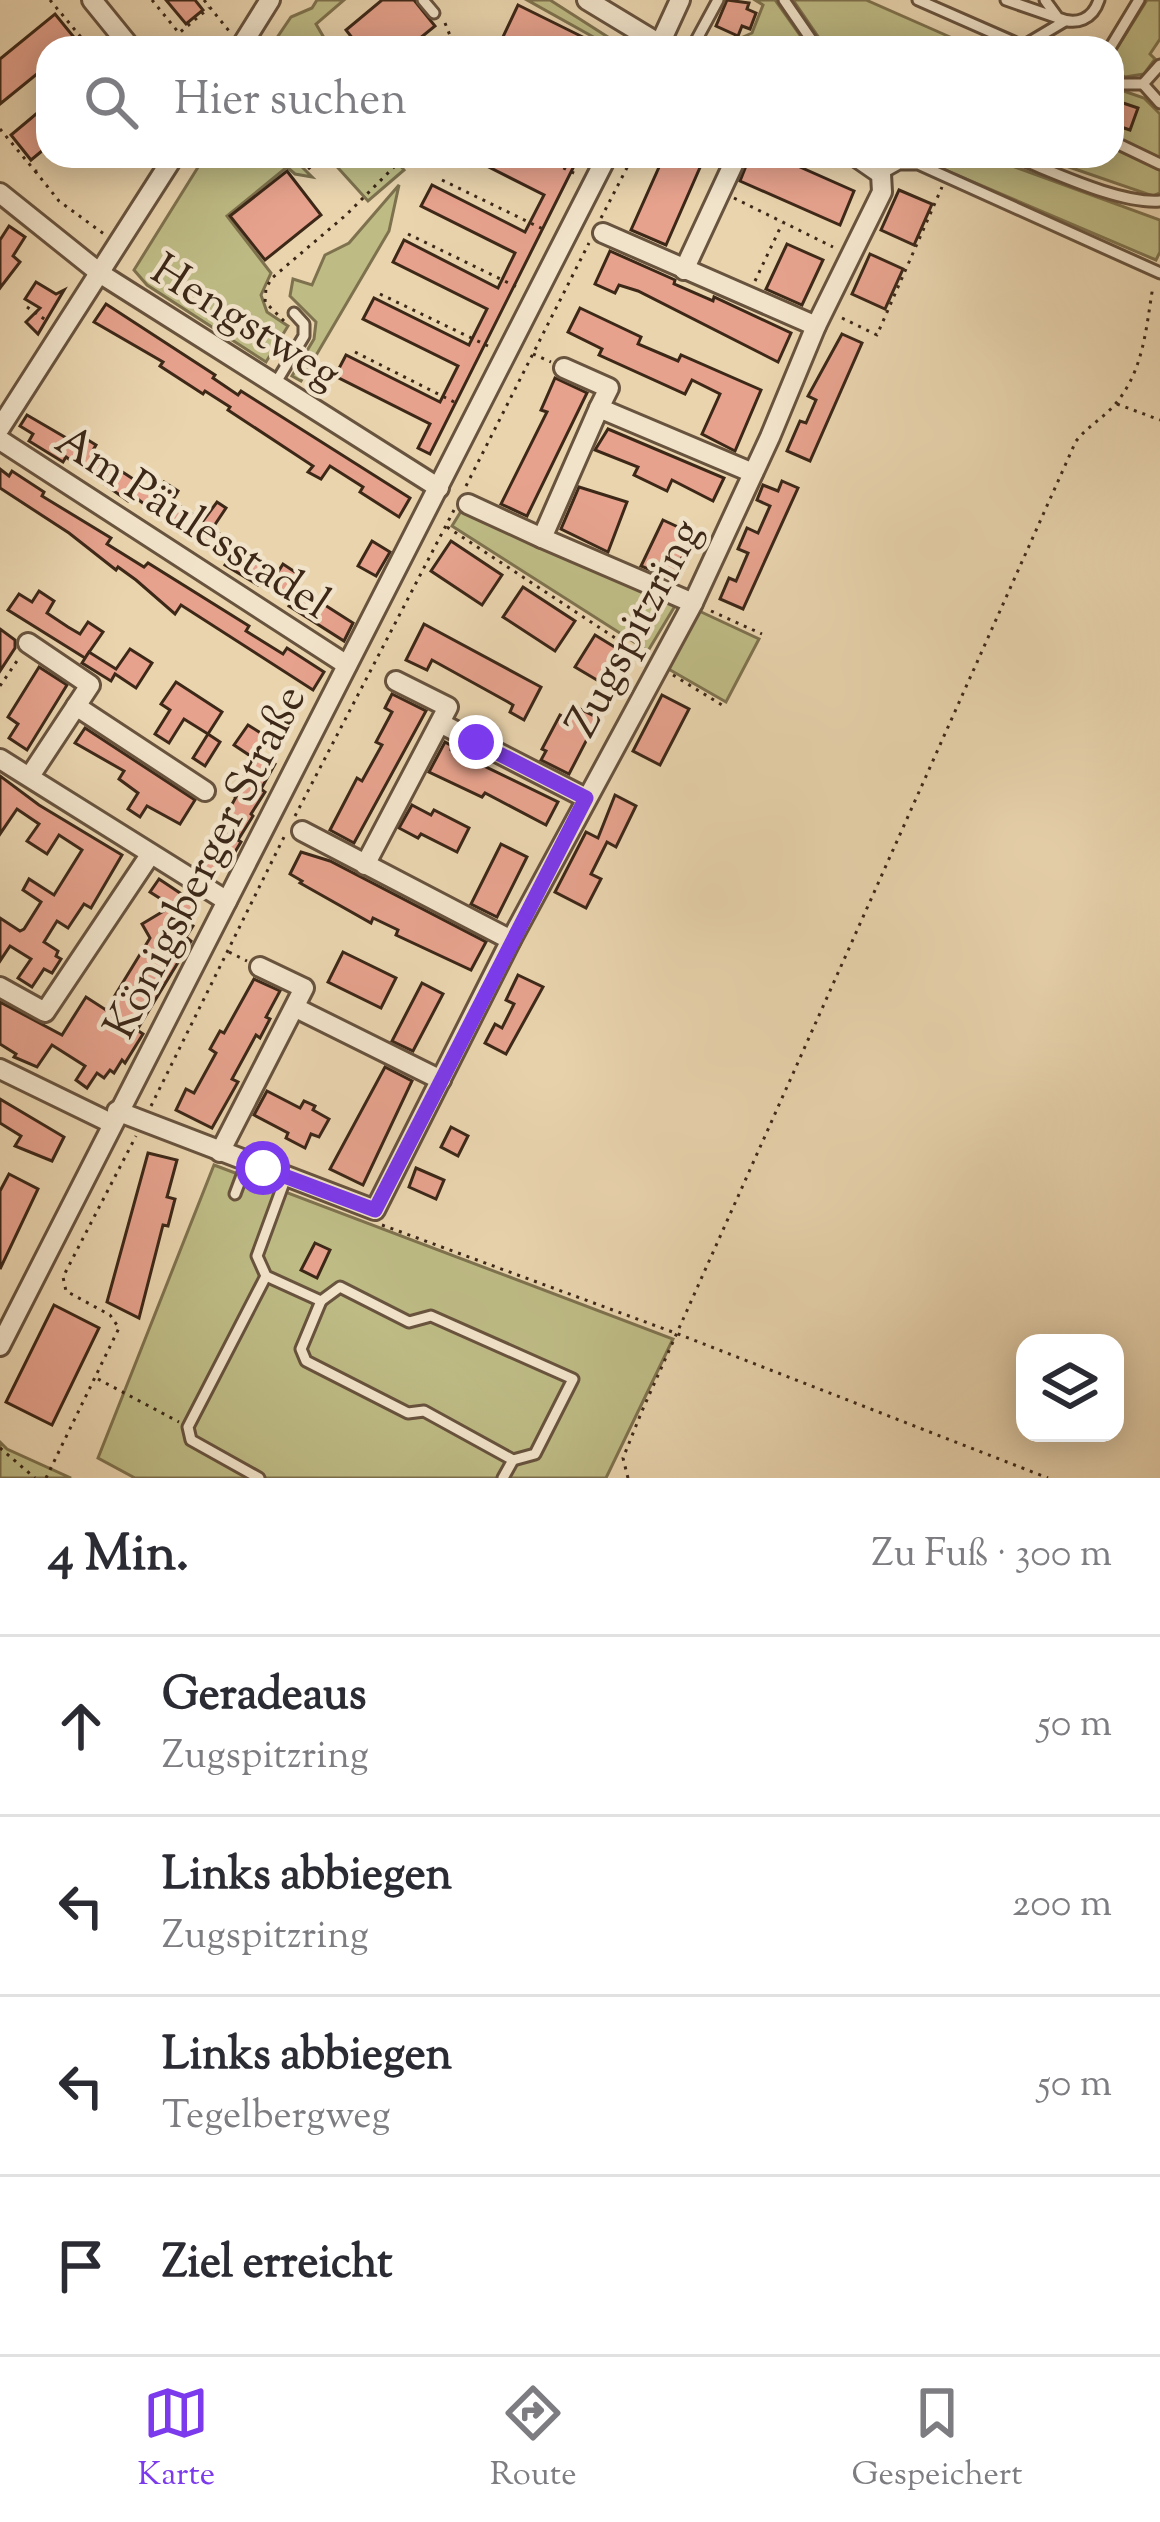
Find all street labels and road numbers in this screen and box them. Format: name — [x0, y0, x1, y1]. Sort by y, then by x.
street label: Hengstweg — [137, 241, 352, 409]
street label: Am Päulesstadel — [41, 411, 341, 638]
street label: Zugspitzring — [552, 509, 722, 750]
street label: Königsberger Straße — [90, 675, 325, 1052]

